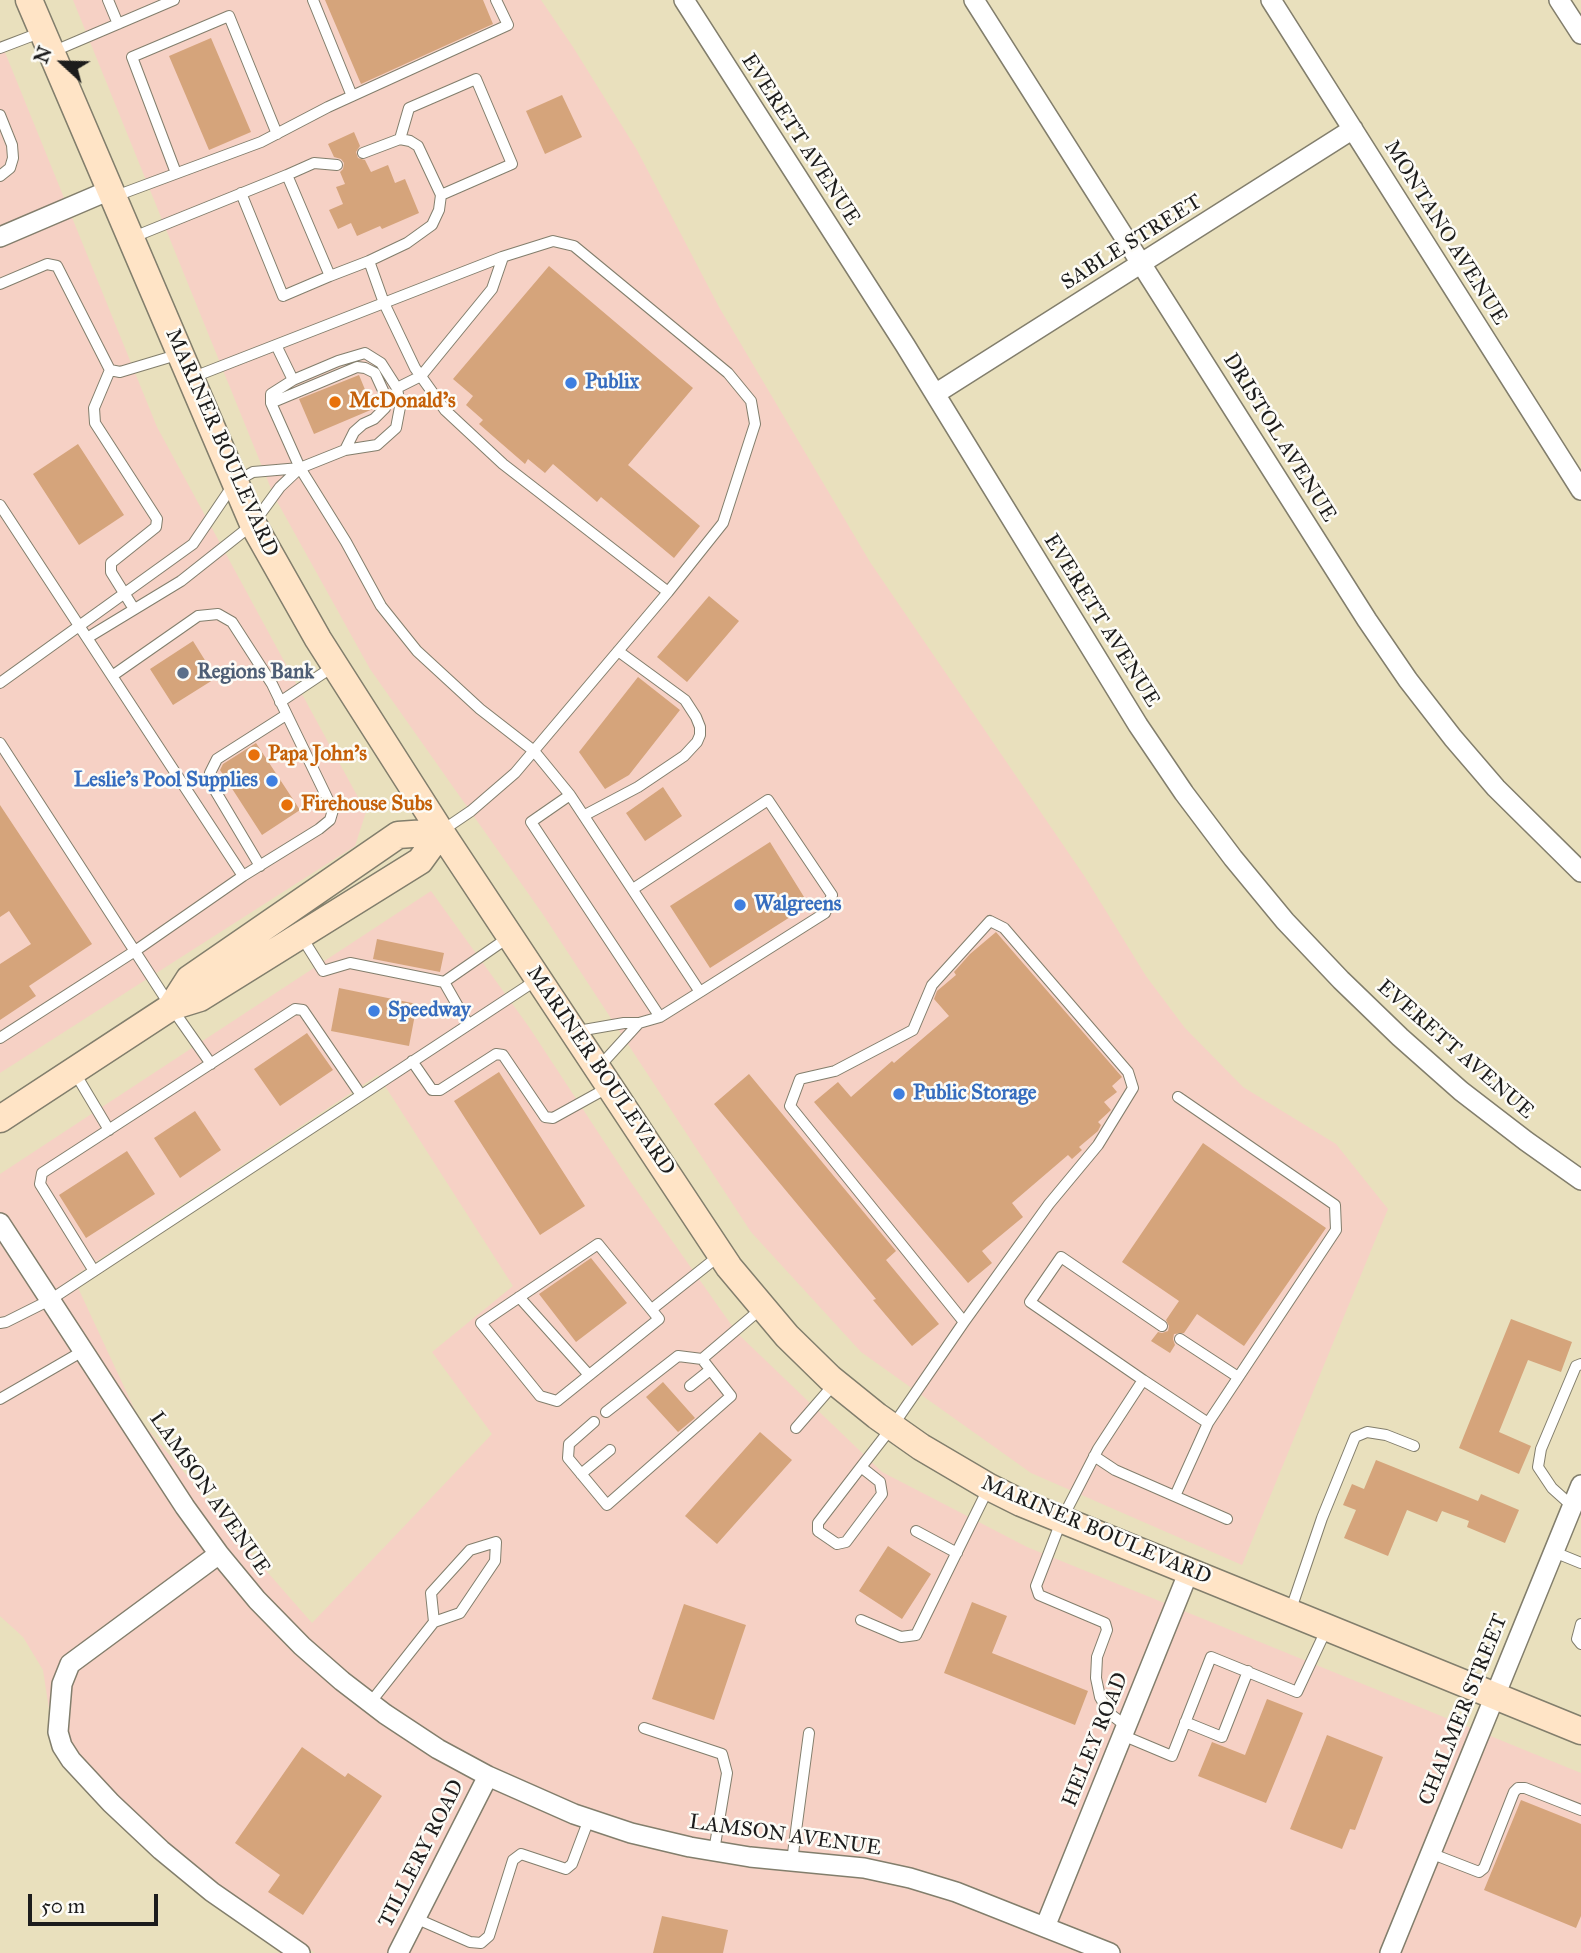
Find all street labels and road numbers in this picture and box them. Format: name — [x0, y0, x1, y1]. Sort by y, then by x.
street label: EVERETT AVENUE — [735, 49, 865, 231]
street label: MONTANO AVENUE — [1378, 136, 1512, 330]
street label: SABLE STREET — [1057, 190, 1207, 296]
street label: MARINER BOULEVARD — [159, 325, 283, 561]
street label: DRISTOL AVENUE — [1217, 349, 1341, 527]
street label: EVERETT AVENUE — [1037, 530, 1165, 712]
street label: MARINER BOULEVARD — [520, 962, 680, 1180]
street label: EVERETT AVENUE — [1371, 975, 1539, 1125]
street label: LAMSON AVENUE — [143, 1407, 275, 1581]
street label: MARINER BOULEVARD — [977, 1471, 1215, 1591]
street label: CHALMER STREET — [1414, 1611, 1514, 1809]
street label: HELEY ROAD — [1058, 1669, 1134, 1811]
street label: TILLERY ROAD — [374, 1776, 470, 1932]
street label: LAMSON AVENUE — [687, 1810, 883, 1862]

